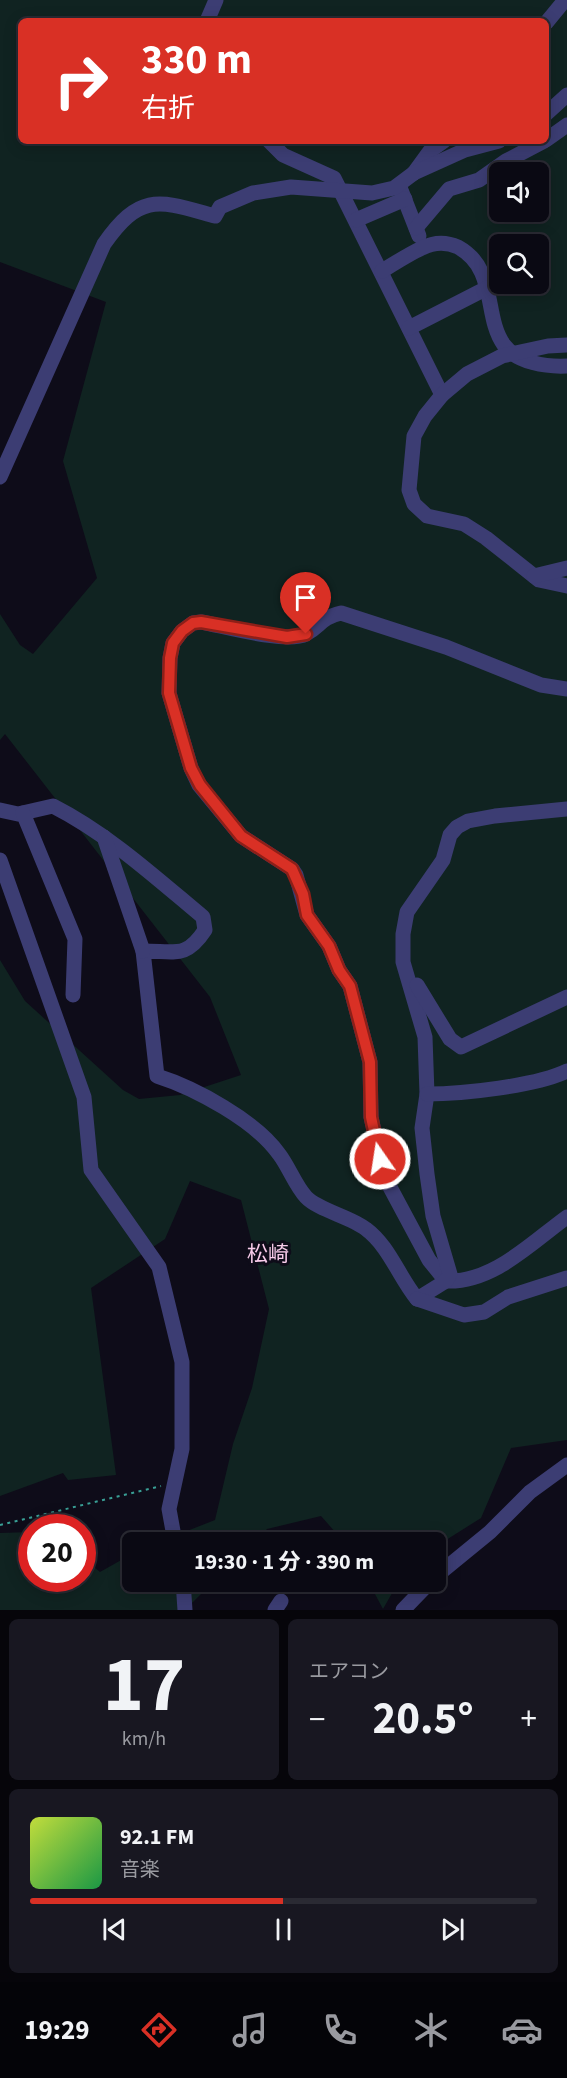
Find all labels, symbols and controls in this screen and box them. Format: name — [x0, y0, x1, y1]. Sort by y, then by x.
text: 330 m — [141, 30, 252, 90]
icon: right — [42, 42, 120, 120]
text: 右折 — [141, 89, 195, 128]
map controls — [489, 162, 549, 294]
button: sound — [489, 162, 549, 222]
button: search — [489, 234, 549, 294]
pin — [280, 572, 331, 634]
icon: arrive — [289, 581, 322, 614]
position arrow — [348, 1127, 412, 1191]
district label: 松崎 — [247, 1239, 289, 1269]
speed limit sign: 20 — [18, 1514, 96, 1592]
text: 19:30 · 1 分 · 390 m — [194, 1546, 374, 1578]
text: 17 — [103, 1630, 185, 1741]
text: エアコン — [309, 1658, 389, 1686]
text: 20.5° — [372, 1687, 474, 1751]
text: − — [309, 1696, 325, 1743]
text: + — [521, 1696, 537, 1743]
text: km/h — [122, 1725, 166, 1753]
text: 92.1 FM — [120, 1821, 194, 1853]
text: 音楽 — [120, 1856, 160, 1884]
icon: previous — [98, 1913, 131, 1946]
icon: pause — [267, 1913, 300, 1946]
icon: next — [436, 1913, 469, 1946]
icon: directions — [138, 2009, 180, 2051]
icon: music — [229, 2009, 271, 2051]
icon: phone — [319, 2009, 361, 2051]
icon: climate — [410, 2009, 452, 2051]
icon: car — [501, 2009, 543, 2051]
text: 19:29 — [24, 2011, 89, 2050]

